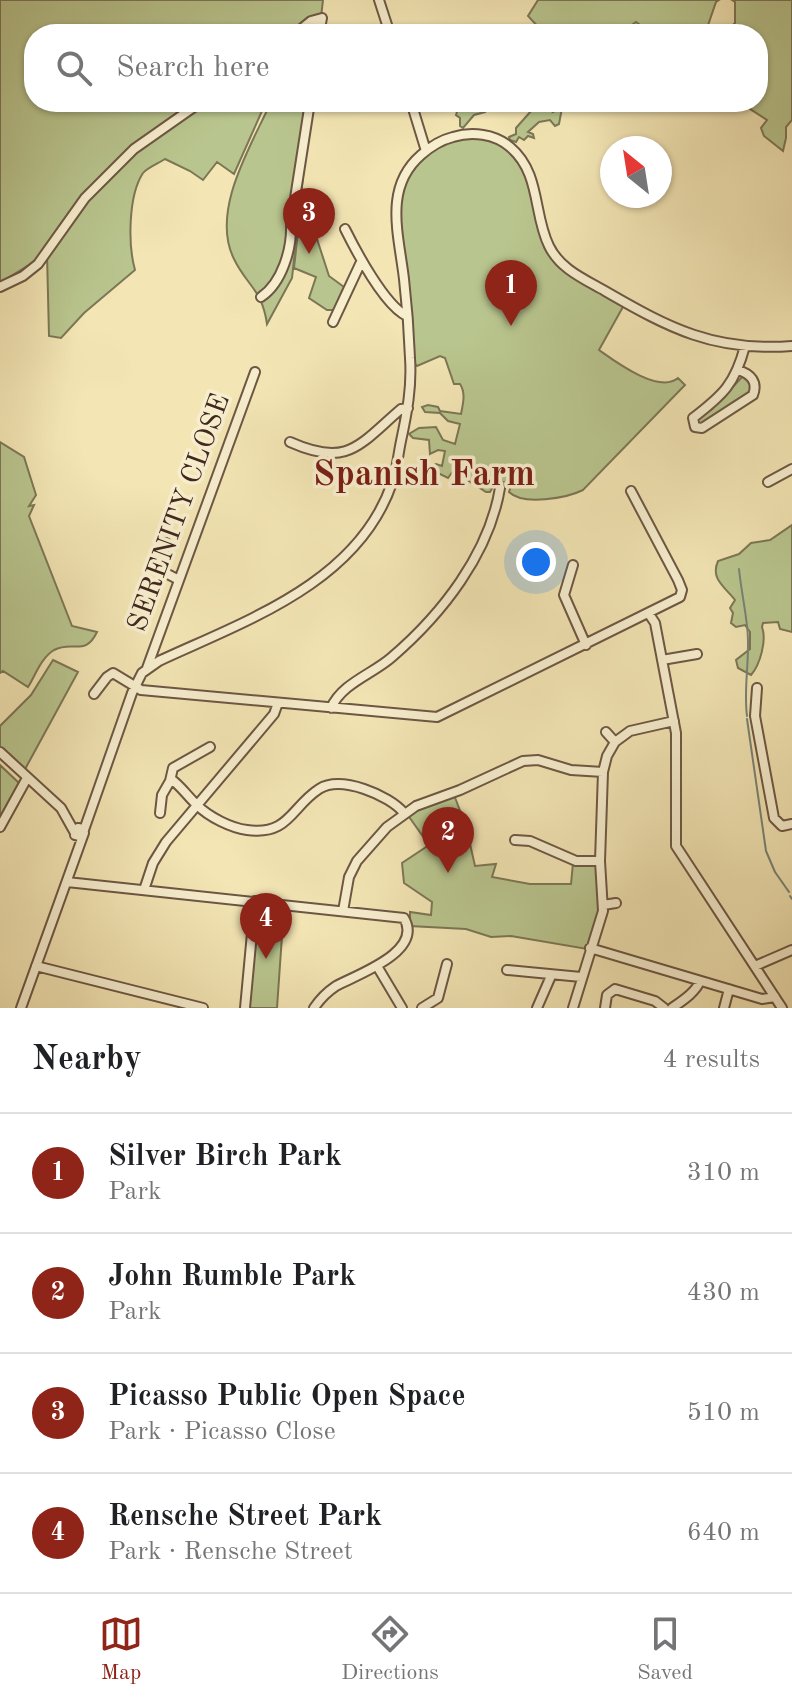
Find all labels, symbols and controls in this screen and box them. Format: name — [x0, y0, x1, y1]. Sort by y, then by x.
search box — [24, 24, 768, 112]
icon: search — [52, 46, 96, 90]
text: Search here — [116, 53, 270, 83]
north arrow — [600, 136, 672, 208]
pin: 3 — [283, 188, 335, 254]
pin: 1 — [485, 260, 537, 326]
street label: SERENITY CLOSE — [124, 390, 236, 636]
district label: Spanish Farm — [313, 458, 535, 494]
your location — [516, 542, 556, 582]
pin: 2 — [422, 807, 474, 873]
pin: 4 — [240, 893, 292, 959]
text: Nearby — [32, 1043, 142, 1077]
text: 4 results — [662, 1047, 760, 1073]
text: Silver Birch Park — [108, 1142, 342, 1172]
text: 1 — [50, 1160, 66, 1186]
text: 310 m — [687, 1160, 760, 1186]
text: Park — [108, 1179, 162, 1205]
text: John Rumble Park — [108, 1262, 356, 1292]
text: 2 — [50, 1280, 66, 1306]
text: 430 m — [687, 1280, 760, 1306]
text: Park — [108, 1299, 162, 1325]
text: Picasso Public Open Space — [108, 1382, 466, 1412]
text: 3 — [50, 1400, 66, 1426]
text: 510 m — [687, 1400, 760, 1426]
text: Park · Picasso Close — [108, 1419, 336, 1445]
text: Rensche Street Park — [108, 1502, 382, 1532]
text: 4 — [50, 1520, 66, 1546]
text: 640 m — [687, 1520, 760, 1546]
text: Park · Rensche Street — [108, 1539, 353, 1565]
tab: Map — [99, 1612, 143, 1687]
tab: Directions — [341, 1612, 439, 1687]
tab: Saved — [637, 1612, 693, 1687]

